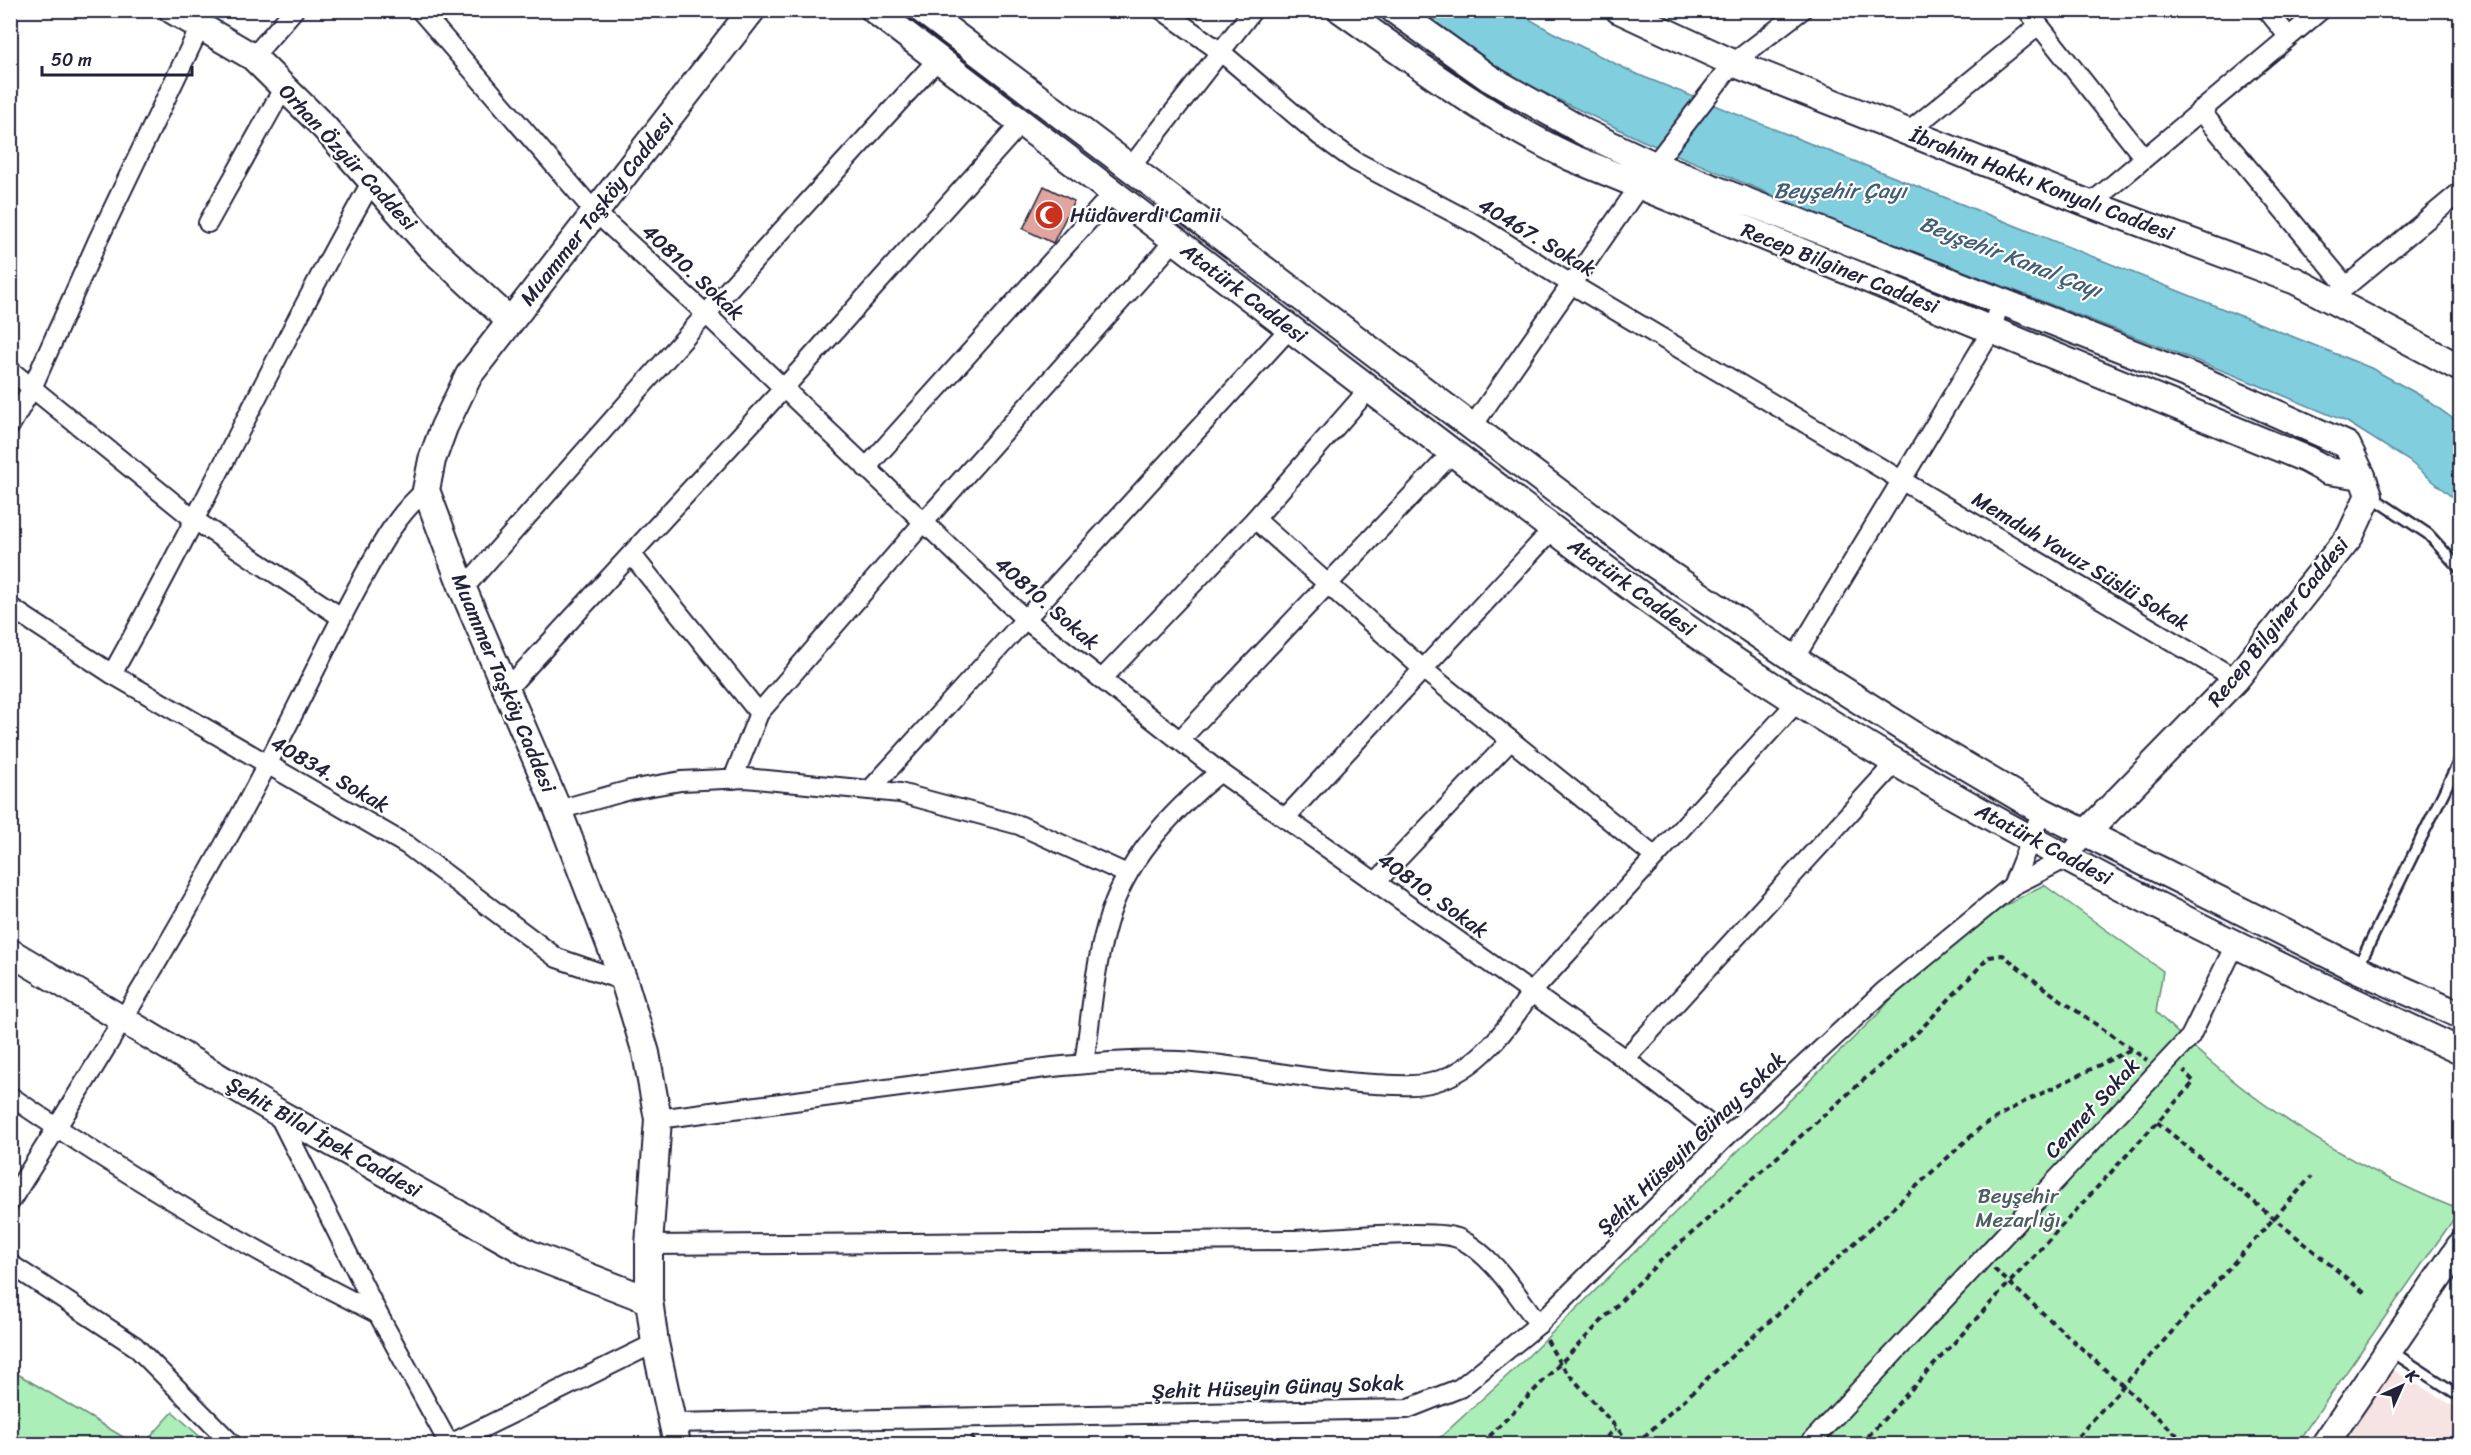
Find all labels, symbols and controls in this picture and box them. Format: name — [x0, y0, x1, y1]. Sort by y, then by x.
scale bar — [42, 39, 192, 77]
text: 50 m — [51, 44, 92, 76]
street label: Orhan Özgür Caddesi — [269, 74, 428, 241]
street label: Muammer Taşköy Caddesi — [510, 105, 685, 315]
street label: İbrahim Hakkı Konyalı Caddesi — [1903, 116, 2181, 252]
water label: Beyşehir Çayı — [1774, 171, 1908, 210]
street label: 40467. Sokak — [1471, 187, 1603, 287]
place label: Hüdaverdi Camii — [1070, 196, 1222, 234]
mosque icon: Hüdaverdi Camii — [1033, 199, 1065, 231]
water label: Beyşehir Kanal Çayı — [1914, 204, 2109, 310]
street label: Recep Bilginer Caddesi — [1735, 211, 1946, 325]
street label: 40810. Sokak — [633, 214, 753, 330]
street label: Atatürk Caddesi — [1171, 232, 1317, 354]
street label: Memduh Yavuz Süslü Sokak — [1964, 480, 2198, 642]
street label: Atatürk Caddesi — [1559, 527, 1705, 648]
street label: Recep Bilginer Caddesi — [2197, 527, 2360, 716]
street label: 40810. Sokak — [986, 546, 1108, 660]
street label: Muammer Taşköy Caddesi — [440, 567, 568, 800]
street label: 40834. Sokak — [263, 724, 397, 824]
street label: Atatürk Caddesi — [1967, 791, 2121, 897]
street label: 40810. Sokak — [1369, 841, 1497, 949]
street label: Şehit Hüseyin Günay Sokak — [1587, 1042, 1795, 1244]
street label: Cennet Sokak — [2035, 1048, 2149, 1168]
street label: Şehit Bilal İpek Caddesi — [219, 1065, 430, 1209]
park label: Beyşehir Mezarlığı — [1975, 1177, 2061, 1239]
north arrow — [2372, 1356, 2432, 1416]
text: K — [2398, 1361, 2427, 1390]
street label: Şehit Hüseyin Günay Sokak — [1151, 1364, 1405, 1410]

